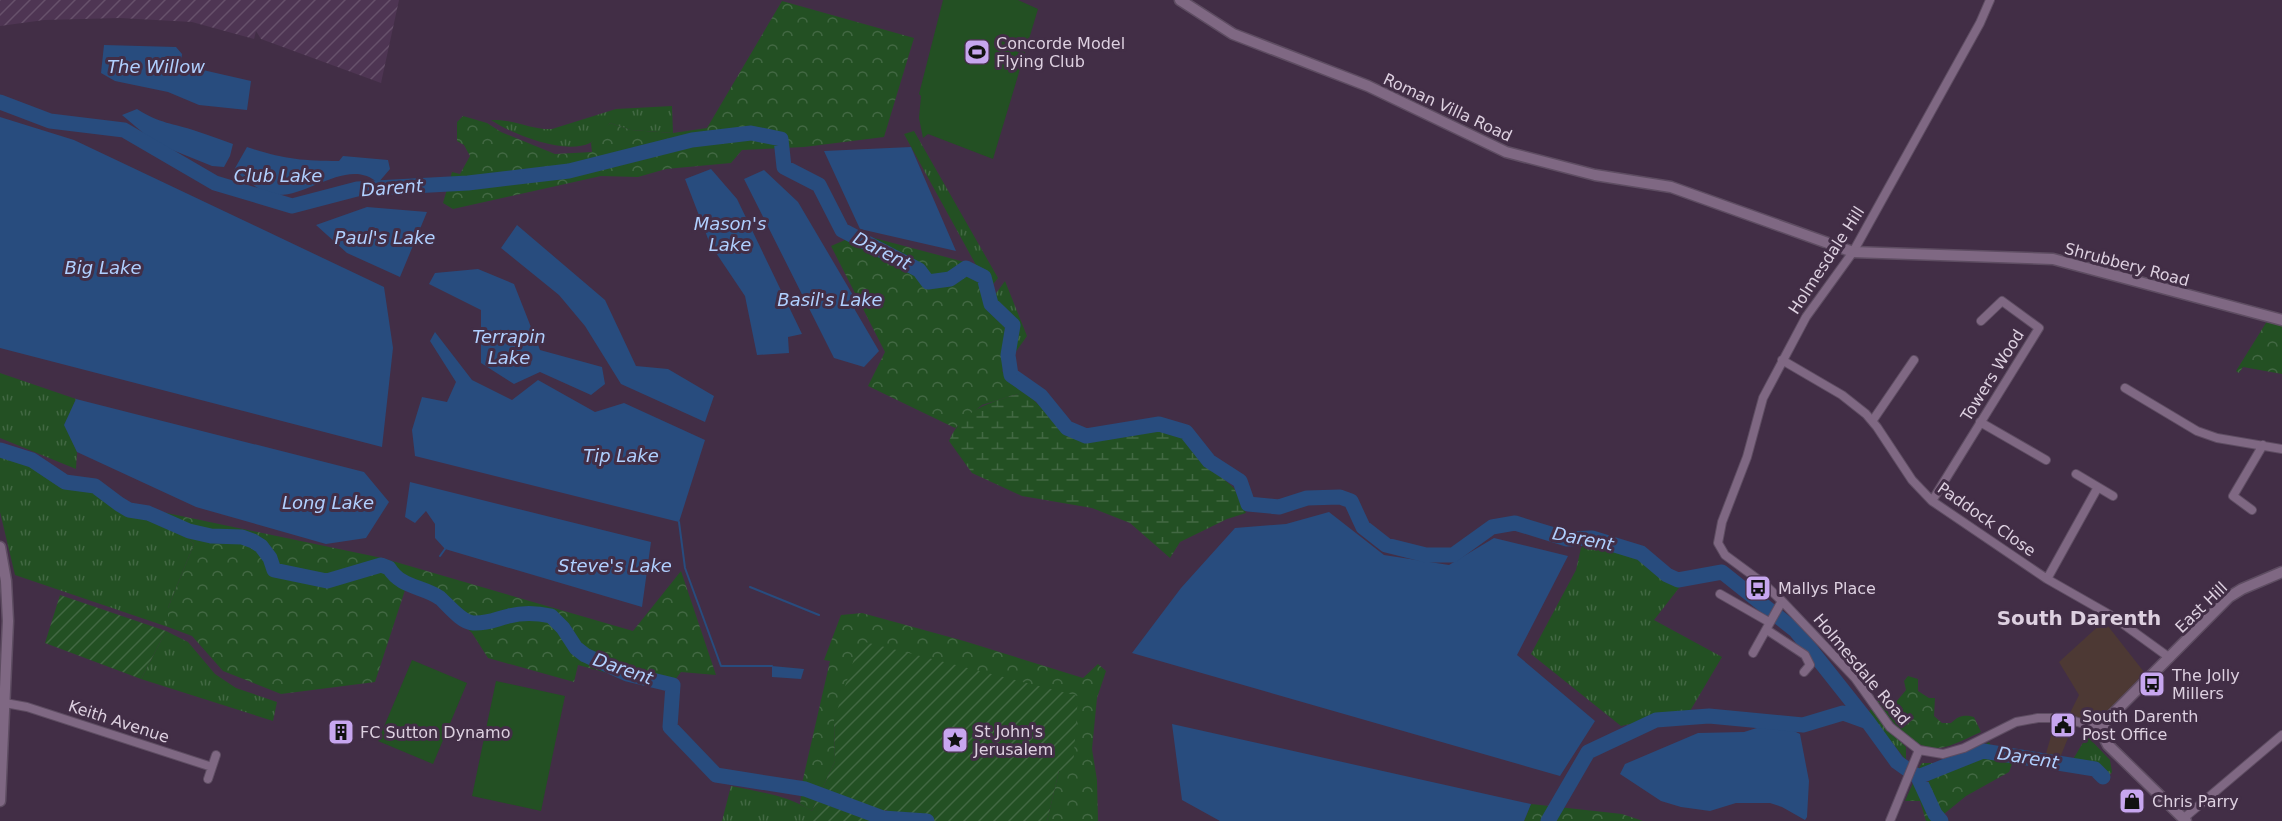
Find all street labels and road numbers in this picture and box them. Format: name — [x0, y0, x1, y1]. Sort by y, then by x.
street label: Roman Villa Road — [1380, 69, 1515, 146]
street label: Holmesdale Hill — [1784, 203, 1868, 318]
street label: Shrubbery Road — [2062, 239, 2191, 290]
street label: Towers Wood — [1956, 326, 2028, 425]
street label: Paddock Close — [1934, 478, 2040, 560]
street label: East Hill — [2171, 578, 2231, 637]
street label: Holmesdale Road — [1810, 610, 1914, 729]
street label: Keith Avenue — [66, 696, 172, 747]

